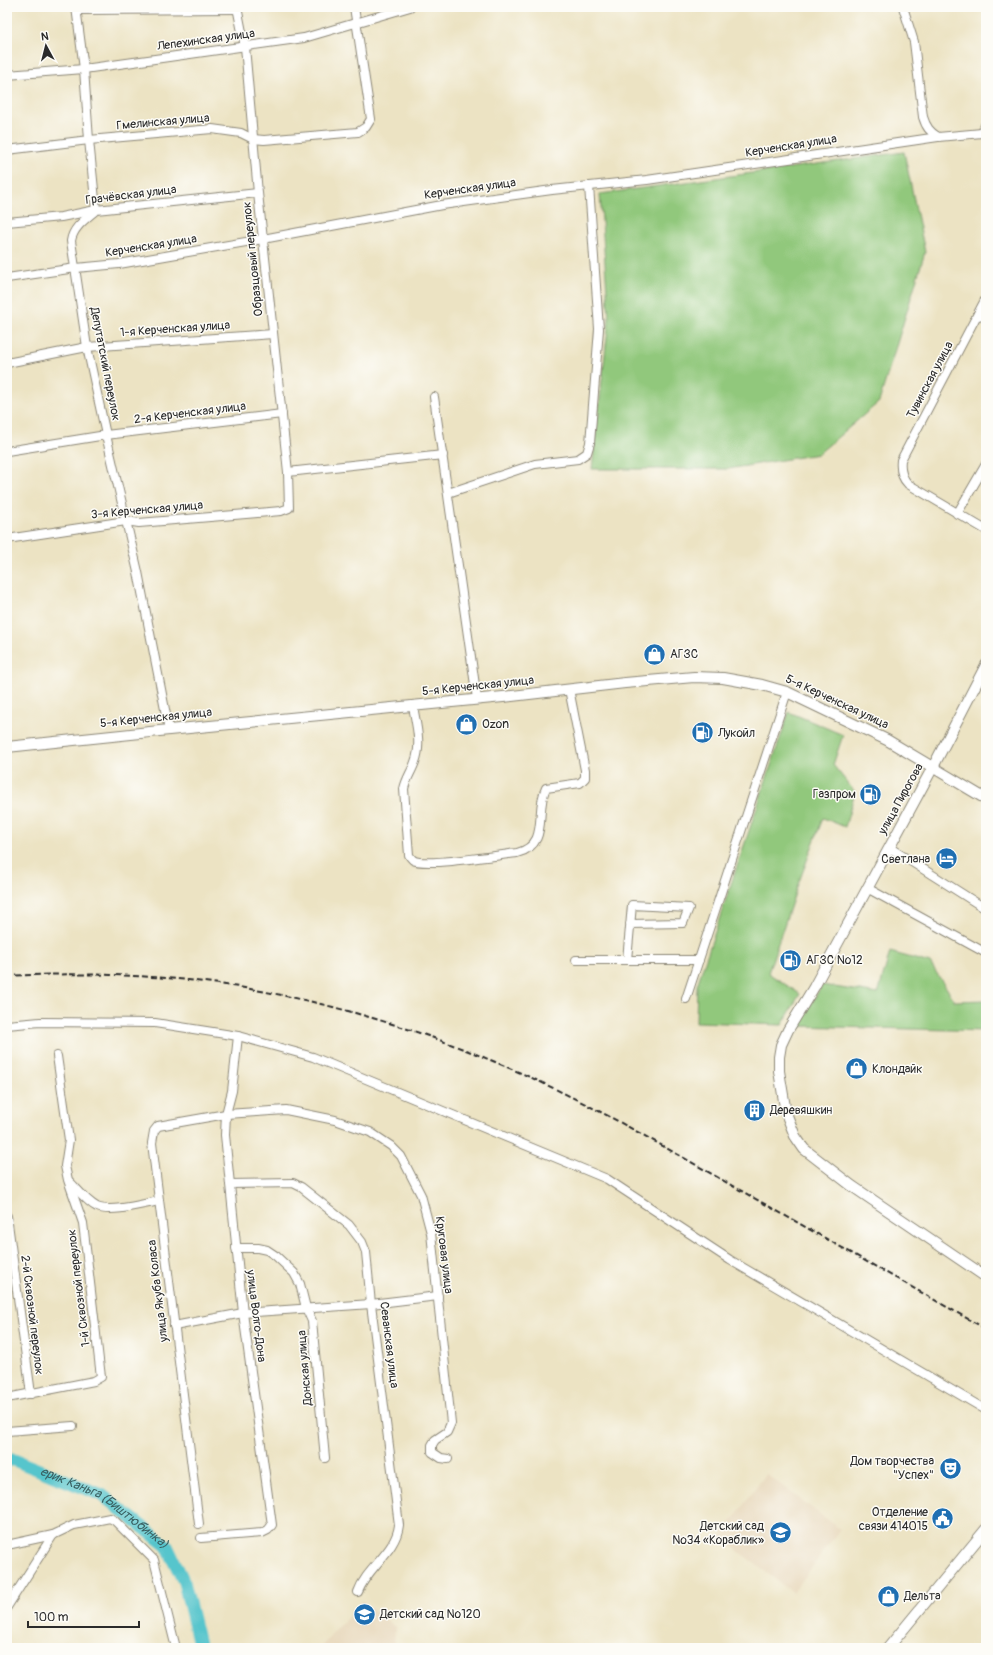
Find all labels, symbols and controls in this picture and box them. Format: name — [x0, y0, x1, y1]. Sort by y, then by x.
north arrow — [26, 26, 66, 66]
street label: Лепехинская улица — [155, 26, 256, 54]
text: N — [40, 30, 50, 43]
street label: Гмелинская улица — [116, 110, 210, 134]
street label: Керченская улица — [744, 131, 838, 161]
street label: Керченская улица — [423, 175, 517, 203]
street label: Грачёвская улица — [85, 182, 178, 208]
street label: Образцовый переулок — [240, 201, 266, 317]
street label: Керченская улица — [104, 231, 198, 261]
street label: Депутатский переулок — [86, 305, 123, 422]
street label: 1-я Керченская улица — [119, 318, 231, 340]
street label: Тувинская улица — [903, 339, 957, 421]
street label: 2-я Керченская улица — [133, 399, 247, 427]
street label: 3-я Керченская улица — [90, 498, 204, 522]
shop icon: АГЗС — [642, 641, 668, 667]
place label: АГЗС — [670, 647, 698, 662]
street label: 5-я Керченская улица — [783, 671, 891, 733]
street label: 5-я Керченская улица — [421, 673, 535, 699]
street label: 5-я Керченская улица — [99, 705, 213, 731]
shop icon: Ozon — [453, 711, 479, 737]
place label: Ozon — [482, 717, 509, 732]
fuel station icon: Лукойл — [690, 720, 716, 746]
place label: Лукойл — [717, 726, 755, 741]
street label: улица Пирогова — [875, 760, 927, 838]
fuel station icon: Газпром — [858, 781, 884, 807]
place label: Газпром — [813, 787, 856, 802]
hotel icon: Светлана — [933, 846, 959, 872]
place label: Светлана — [881, 852, 930, 867]
fuel station icon: АГЗС №12 — [777, 947, 803, 973]
place label: АГЗС №12 — [806, 953, 863, 968]
shop icon: Клондайк — [844, 1056, 870, 1082]
place label: Клондайк — [872, 1062, 922, 1077]
building icon: Деревяшкин — [742, 1097, 768, 1123]
place label: Деревяшкин — [769, 1103, 832, 1118]
street label: Круговая улица — [432, 1215, 456, 1295]
street label: 1-й Сквозной переулок — [64, 1228, 94, 1348]
street label: улица Якуба Коласа — [144, 1239, 172, 1344]
street label: 2-й Сквозной переулок — [17, 1254, 47, 1376]
street label: улица Волго-Дона — [243, 1268, 269, 1363]
street label: Севанская улица — [376, 1301, 402, 1389]
street label: Донская улица — [294, 1329, 316, 1407]
place label: Дом творчества "Успех" — [849, 1454, 934, 1483]
theatre icon: Дом творчества "Успех" — [937, 1455, 963, 1481]
water label: ерик Каньга (Биштюбинка) — [38, 1463, 172, 1552]
place label: Отделение связи 414015 — [859, 1505, 928, 1534]
public building icon: Отделение связи 414015 — [930, 1506, 956, 1532]
place label: Детский сад №34 «Кораблик» — [672, 1519, 765, 1548]
school or university icon: Детский сад №34 «Кораблик» — [767, 1520, 793, 1546]
shop icon: Дельта — [875, 1583, 901, 1609]
place label: Дельта — [903, 1589, 941, 1604]
school or university icon: Детский сад №120 — [352, 1601, 378, 1627]
scale bar — [28, 1603, 139, 1629]
place label: Детский сад №120 — [379, 1607, 481, 1622]
text: 100 m — [34, 1610, 69, 1625]

